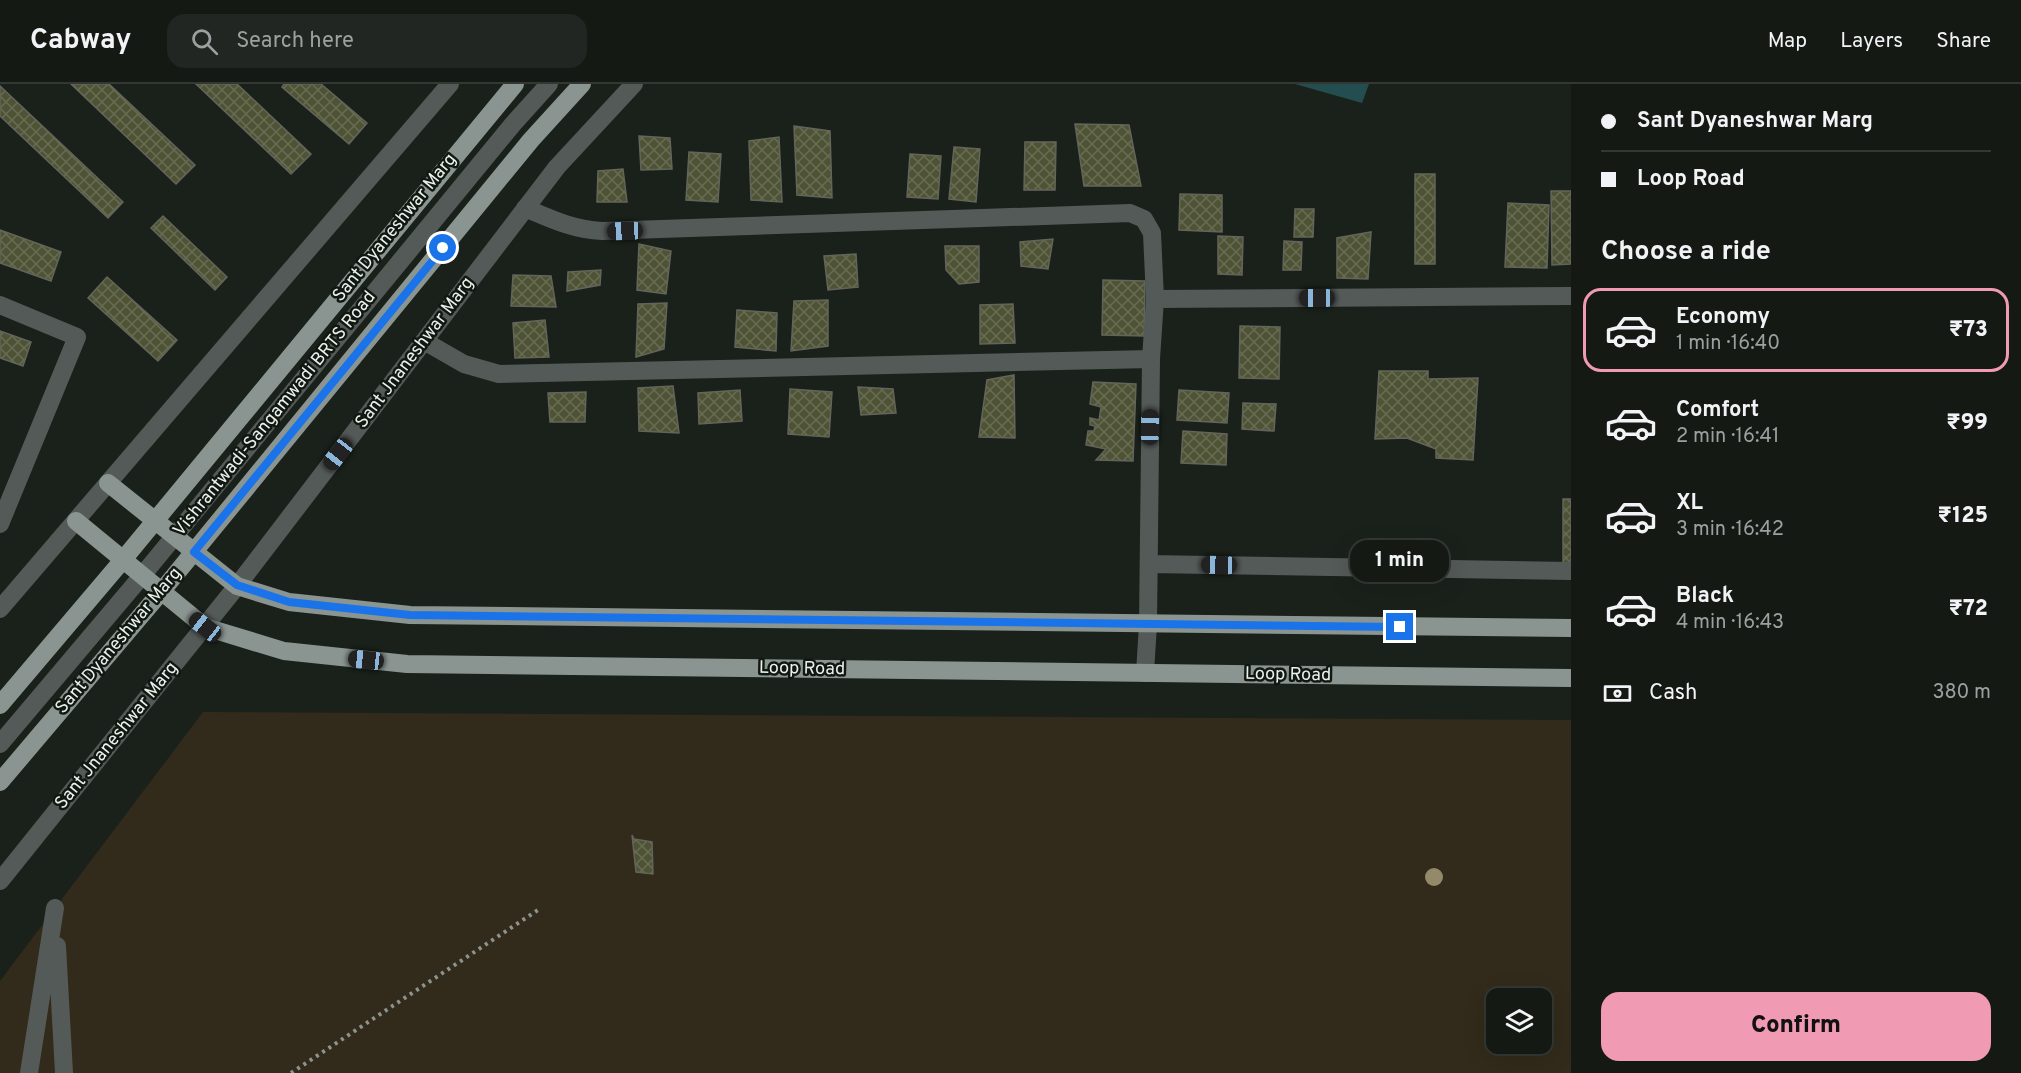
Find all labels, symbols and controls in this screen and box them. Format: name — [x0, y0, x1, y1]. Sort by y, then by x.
search box — [167, 14, 587, 68]
text: Cabway — [30, 23, 131, 59]
icon: search — [188, 25, 221, 58]
text: Search here — [236, 28, 354, 55]
text: Map — [1768, 28, 1807, 55]
text: Layers — [1840, 28, 1903, 55]
text: Share — [1936, 28, 1991, 55]
text: Sant Dyaneshwar Marg — [1637, 108, 1873, 135]
street label: Sant Dyaneshwar Marg — [328, 149, 462, 307]
text: Loop Road — [1637, 166, 1745, 193]
car — [607, 221, 643, 241]
route start — [429, 234, 456, 261]
text: Choose a ride — [1601, 235, 1771, 269]
street label: Sant Jnaneshwar Marg — [351, 273, 479, 433]
street label: Vishrantwadi-Sangamwadi BRTS Road — [169, 287, 381, 541]
car — [1299, 289, 1335, 307]
icon: car — [1604, 303, 1658, 357]
text: Economy — [1676, 304, 1770, 331]
text: ₹73 — [1949, 317, 1988, 344]
text: 1 min · 16:40 — [1676, 331, 1780, 357]
icon: car — [1604, 396, 1658, 450]
text: Comfort — [1676, 397, 1759, 424]
car — [1141, 409, 1159, 445]
text: ₹99 — [1946, 410, 1988, 437]
text: 2 min · 16:41 — [1676, 424, 1779, 450]
car — [320, 434, 356, 474]
icon: car — [1604, 489, 1658, 543]
text: XL — [1676, 490, 1703, 517]
text: ₹125 — [1938, 503, 1988, 530]
text: 3 min · 16:42 — [1676, 517, 1784, 543]
callout: 1 min — [1350, 540, 1450, 582]
text: 1 min — [1375, 548, 1424, 574]
car — [1201, 556, 1237, 574]
street label: Sant Dyaneshwar Marg — [51, 563, 187, 719]
icon: car — [1604, 582, 1658, 636]
text: Black — [1676, 583, 1734, 610]
text: ₹72 — [1948, 596, 1988, 623]
car — [185, 609, 225, 645]
text: 4 min · 16:43 — [1676, 610, 1784, 636]
route end — [1386, 613, 1413, 640]
car — [347, 649, 385, 671]
street label: Loop Road — [759, 657, 845, 681]
street label: Sant Jnaneshwar Marg — [50, 658, 184, 814]
street label: Loop Road — [1245, 663, 1331, 687]
icon: cash — [1601, 677, 1634, 710]
text: Cash — [1649, 680, 1698, 707]
text: 380 m — [1932, 680, 1991, 706]
map controls — [1486, 988, 1552, 1054]
button: layers — [1486, 988, 1552, 1054]
button: Confirm — [1601, 992, 1991, 1061]

